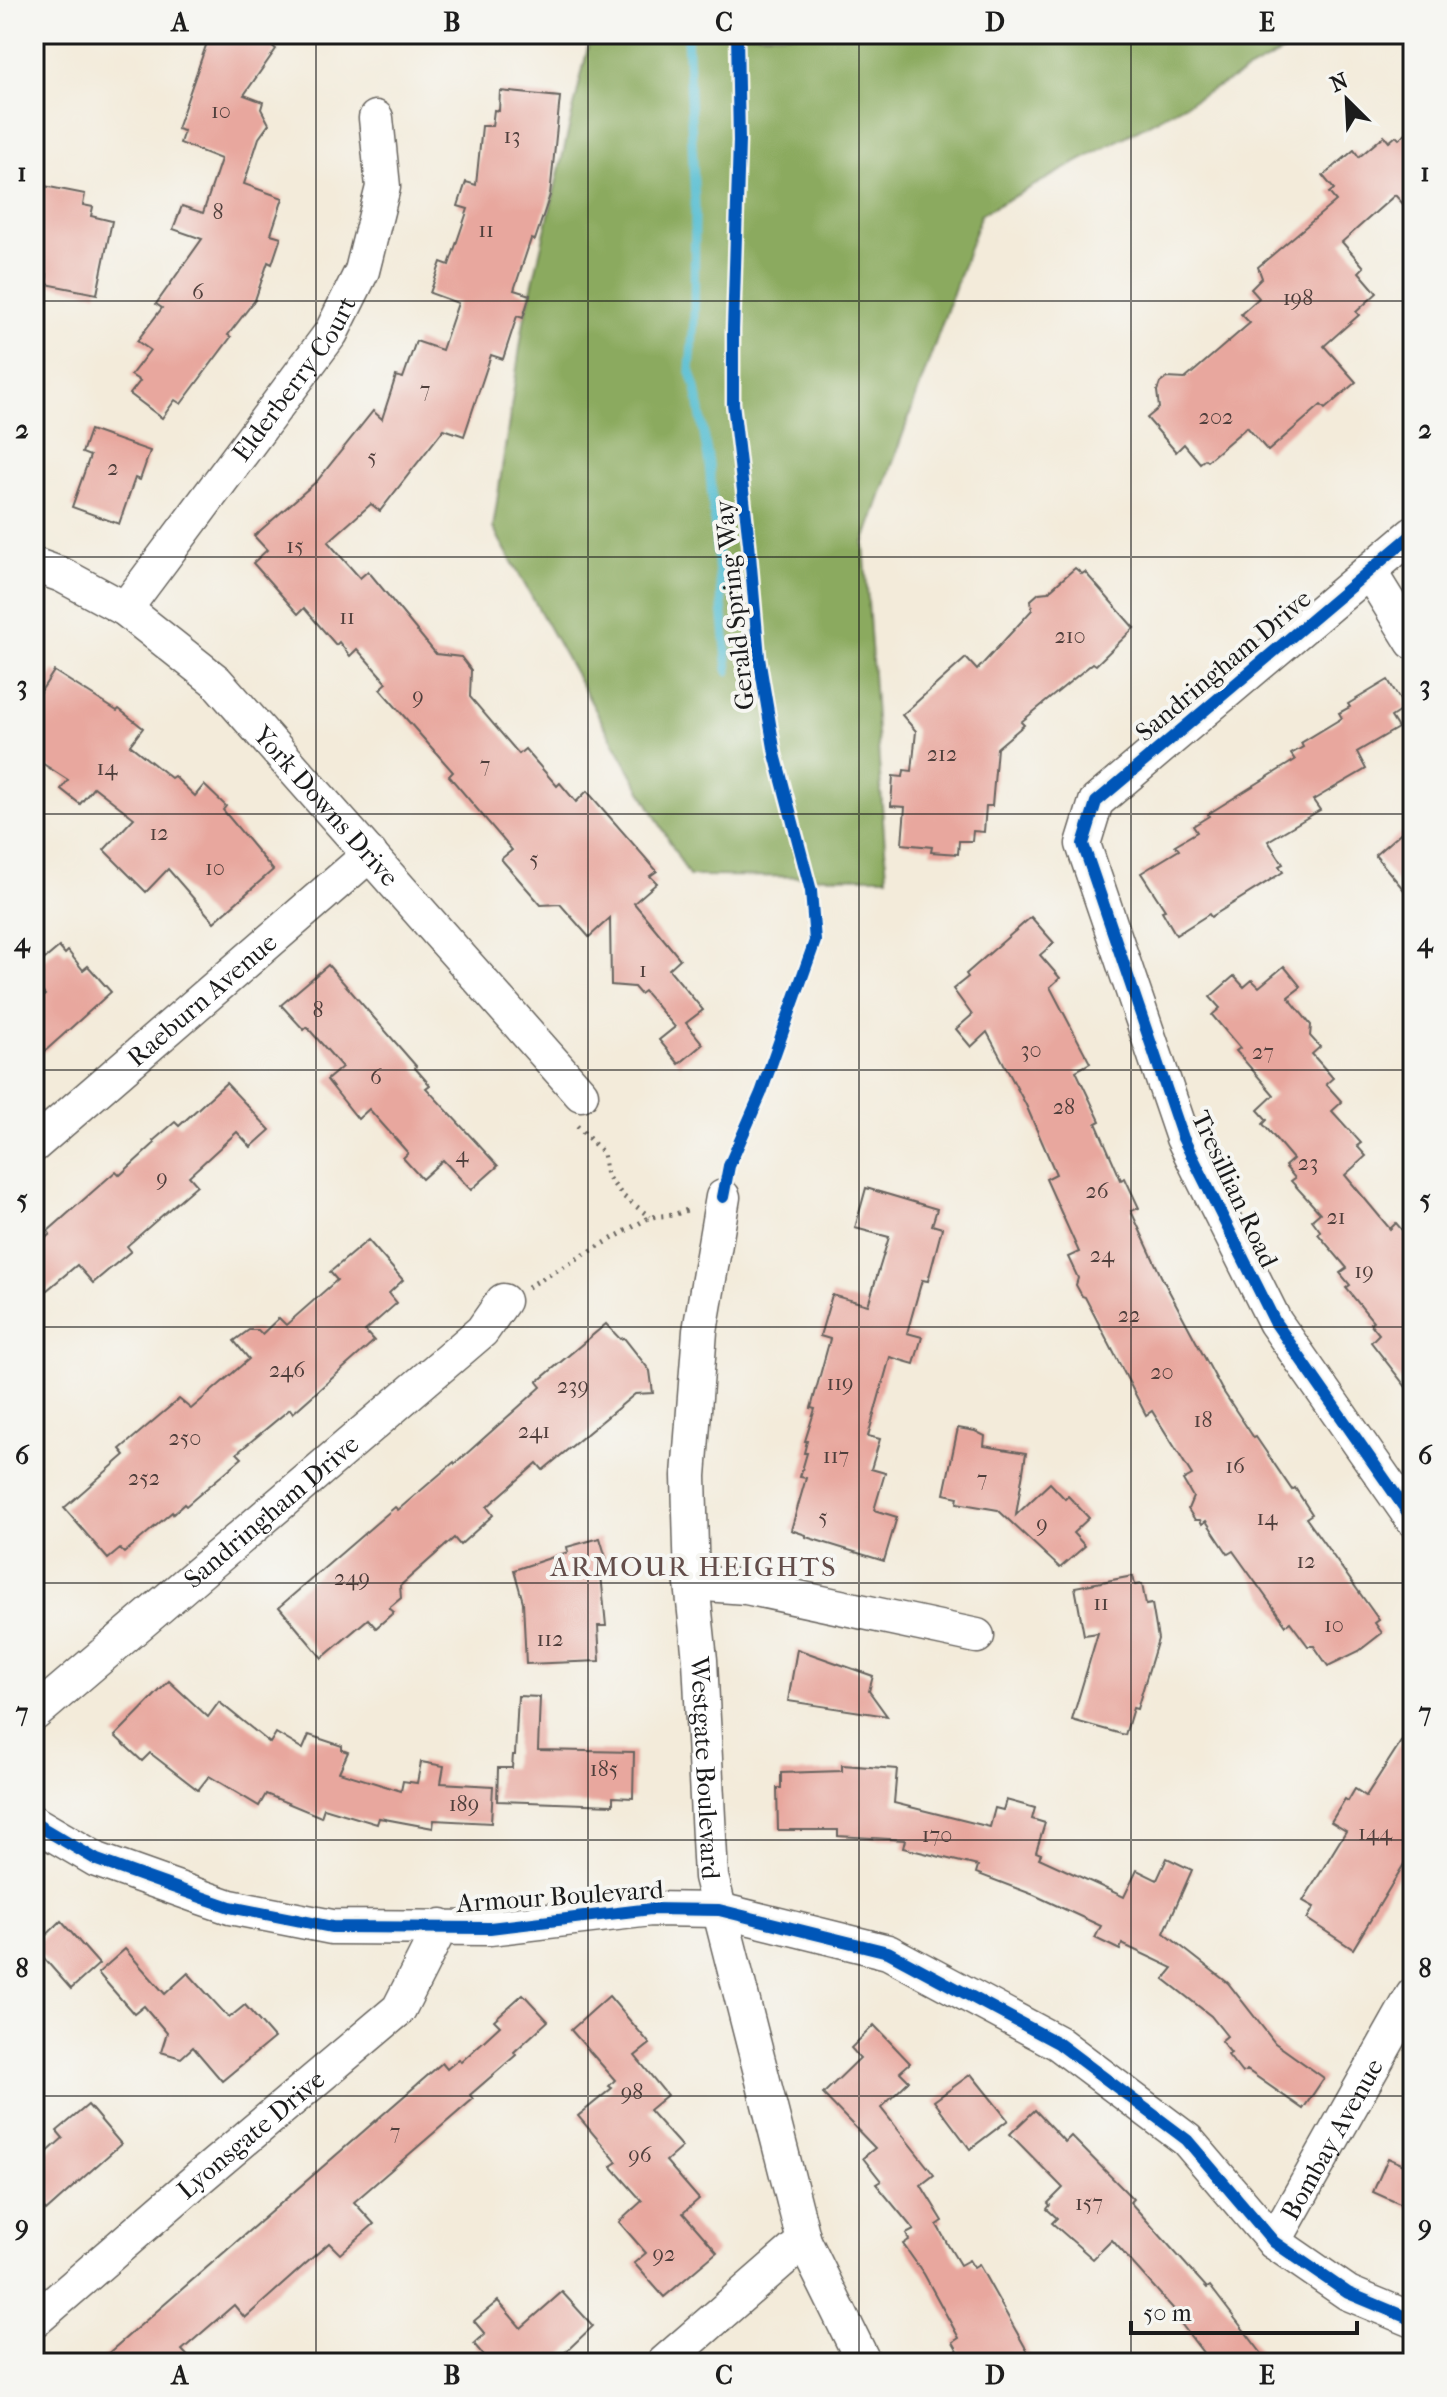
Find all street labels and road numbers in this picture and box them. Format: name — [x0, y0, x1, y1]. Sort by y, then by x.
street label: Elderberry Court — [226, 291, 363, 467]
street label: Gerald Spring Way — [708, 497, 761, 711]
street label: Sandringham Drive — [1129, 583, 1318, 748]
street label: York Downs Drive — [246, 719, 405, 893]
street label: Raeburn Avenue — [121, 927, 283, 1073]
street label: Tresillian Road — [1185, 1106, 1285, 1273]
street label: Sandringham Drive — [178, 1428, 365, 1595]
street label: Westgate Boulevard — [684, 1655, 726, 1881]
street label: Armour Boulevard — [454, 1874, 665, 1919]
street label: Bombay Avenue — [1275, 2053, 1390, 2226]
street label: Lyonsgate Drive — [171, 2064, 331, 2206]

